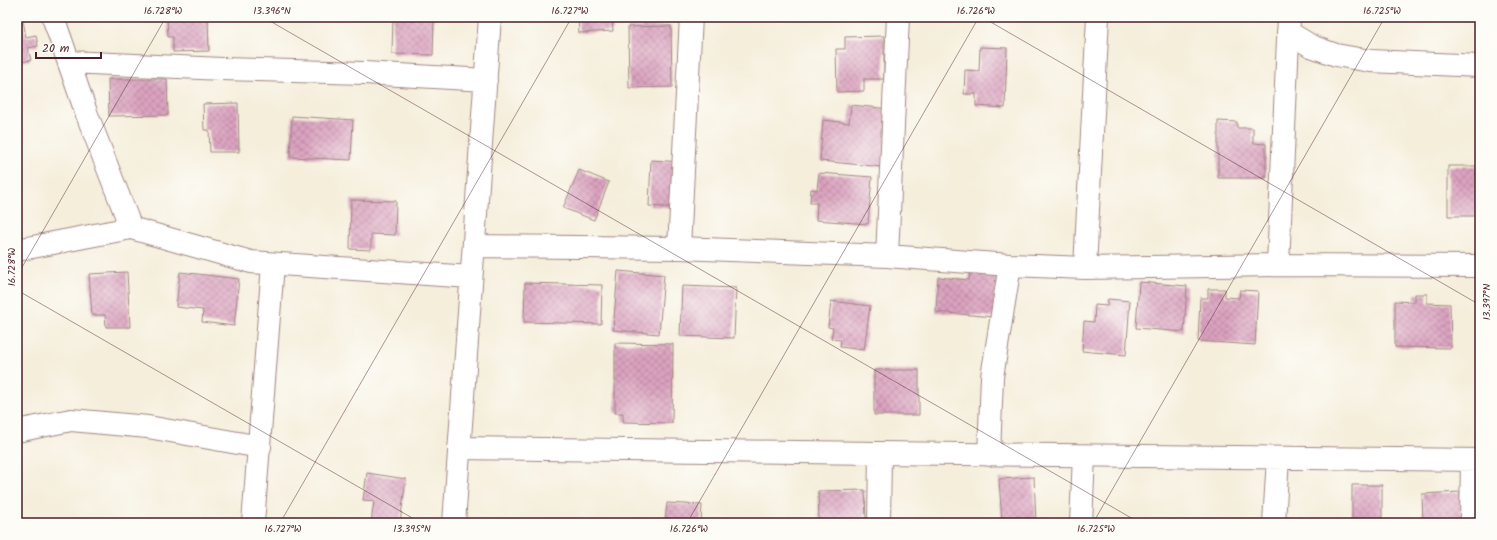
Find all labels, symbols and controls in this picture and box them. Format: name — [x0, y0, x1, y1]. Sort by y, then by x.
text: 16.728°W — [144, 3, 183, 19]
text: 13.396°N — [253, 3, 291, 19]
text: 16.727°W — [551, 3, 589, 19]
text: 16.726°W — [957, 3, 995, 19]
text: 16.725°W — [1363, 3, 1401, 19]
scale bar — [36, 34, 101, 60]
text: 20 m — [42, 39, 70, 58]
text: 16.728°W — [4, 247, 20, 286]
text: 13.397°N — [1479, 283, 1495, 320]
text: 16.727°W — [264, 521, 302, 537]
text: 13.395°N — [393, 521, 431, 537]
text: 16.726°W — [670, 521, 708, 537]
text: 16.725°W — [1077, 521, 1115, 537]

